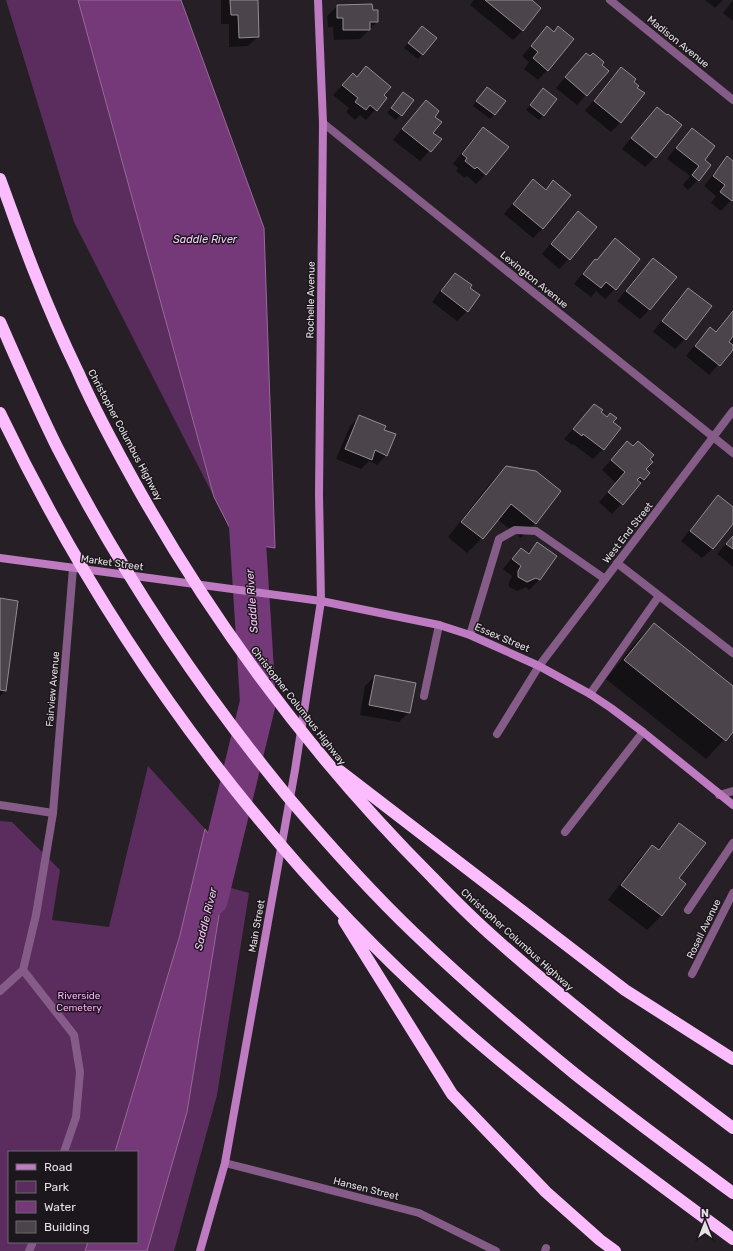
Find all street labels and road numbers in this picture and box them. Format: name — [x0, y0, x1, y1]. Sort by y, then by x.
street label: Madison Avenue — [645, 13, 712, 71]
street label: Lexington Avenue — [498, 249, 571, 311]
street label: Rochelle Avenue — [304, 261, 318, 339]
street label: Christopher Columbus Highway — [85, 367, 165, 503]
street label: West End Street — [600, 500, 656, 566]
street label: Market Street — [80, 553, 144, 573]
street label: Essex Street — [473, 621, 531, 655]
street label: Christopher Columbus Highway — [248, 644, 348, 768]
street label: Fairview Avenue — [44, 650, 62, 727]
street label: Christopher Columbus Highway — [458, 886, 576, 994]
street label: Rosell Avenue — [684, 897, 724, 961]
street label: Main Street — [246, 899, 268, 953]
street label: Hansen Street — [332, 1175, 400, 1203]

